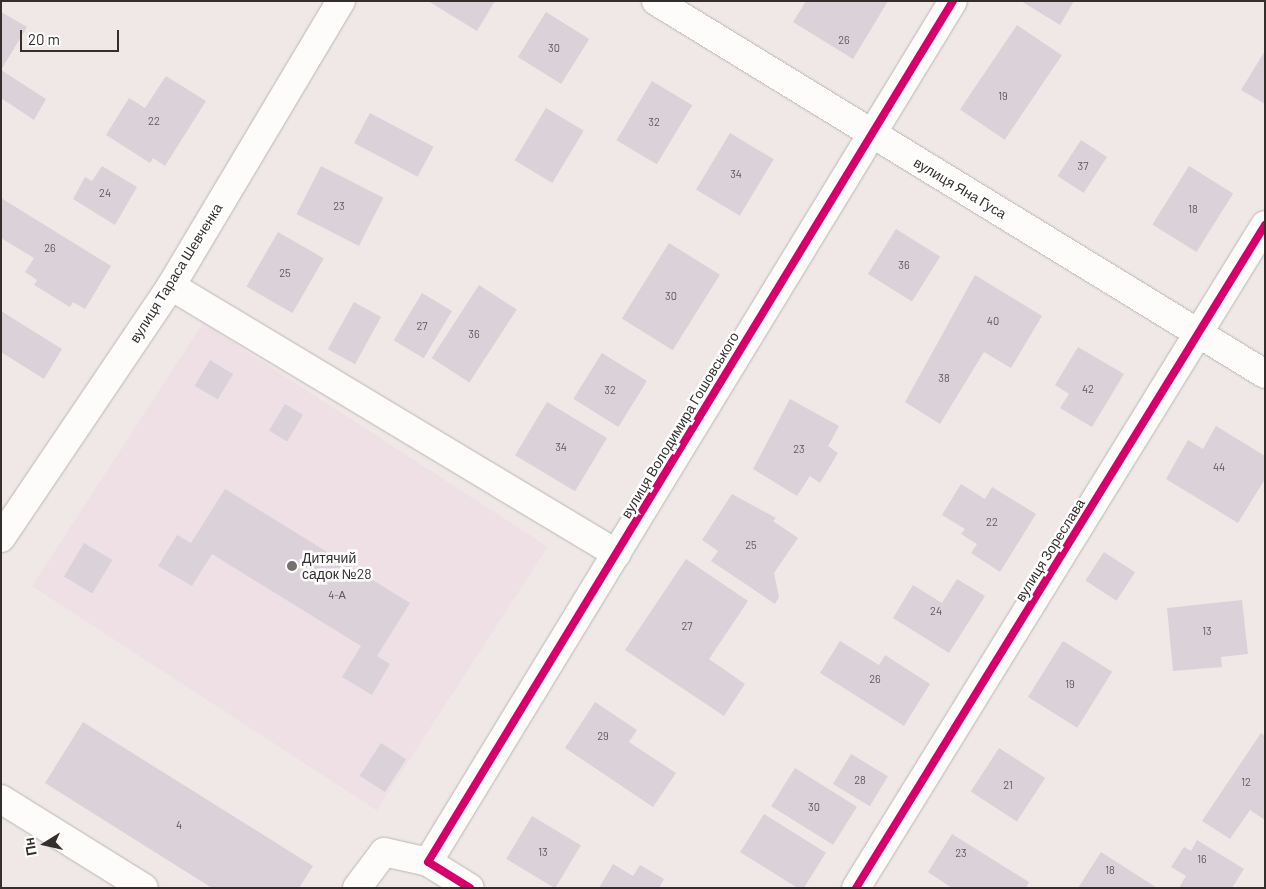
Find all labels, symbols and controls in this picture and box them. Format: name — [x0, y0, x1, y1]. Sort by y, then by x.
scale bar — [22, 20, 121, 52]
text: 20 m — [28, 30, 60, 48]
house number: 26 — [838, 33, 850, 47]
house number: 30 — [548, 41, 560, 55]
house number: 19 — [998, 89, 1008, 103]
house number: 22 — [148, 114, 160, 128]
house number: 32 — [648, 115, 660, 129]
street label: вулиця Яна Гуса — [911, 154, 1009, 222]
house number: 37 — [1078, 159, 1088, 173]
house number: 34 — [730, 167, 742, 181]
house number: 24 — [99, 186, 111, 200]
house number: 23 — [333, 199, 345, 213]
street label: вулиця Тараса Шевченка — [126, 200, 226, 346]
house number: 18 — [1188, 202, 1198, 216]
house number: 26 — [44, 241, 56, 255]
house number: 36 — [898, 258, 910, 272]
house number: 25 — [279, 266, 291, 280]
house number: 30 — [665, 289, 677, 303]
house number: 40 — [987, 314, 999, 328]
house number: 27 — [416, 319, 428, 333]
house number: 36 — [468, 327, 480, 341]
street label: вулиця Володимира Гошовського — [618, 329, 742, 521]
house number: 38 — [938, 371, 950, 385]
house number: 42 — [1082, 382, 1094, 396]
house number: 32 — [604, 383, 616, 397]
house number: 34 — [555, 440, 567, 454]
house number: 23 — [793, 442, 805, 456]
house number: 44 — [1213, 460, 1225, 474]
street label: вулиця Зореслава — [1012, 495, 1088, 605]
house number: 22 — [986, 515, 998, 529]
house number: 25 — [745, 538, 757, 552]
place label: Дитячий садок №28 — [302, 550, 371, 582]
marker: Дитячий садок №28 — [286, 560, 298, 572]
house number: 4-А — [328, 588, 346, 602]
house number: 24 — [930, 604, 942, 618]
house number: 27 — [681, 619, 693, 633]
house number: 13 — [1202, 624, 1212, 638]
house number: 26 — [869, 672, 881, 686]
house number: 19 — [1065, 677, 1075, 691]
house number: 29 — [597, 729, 609, 743]
house number: 28 — [854, 773, 866, 787]
house number: 12 — [1241, 775, 1251, 789]
house number: 21 — [1003, 778, 1013, 792]
house number: 30 — [808, 800, 820, 814]
house number: 4 — [176, 818, 182, 832]
north arrow — [20, 819, 70, 869]
text: Пн — [20, 836, 40, 857]
house number: 13 — [538, 845, 548, 859]
house number: 23 — [955, 846, 967, 860]
house number: 16 — [1197, 852, 1207, 866]
house number: 18 — [1105, 863, 1115, 877]

